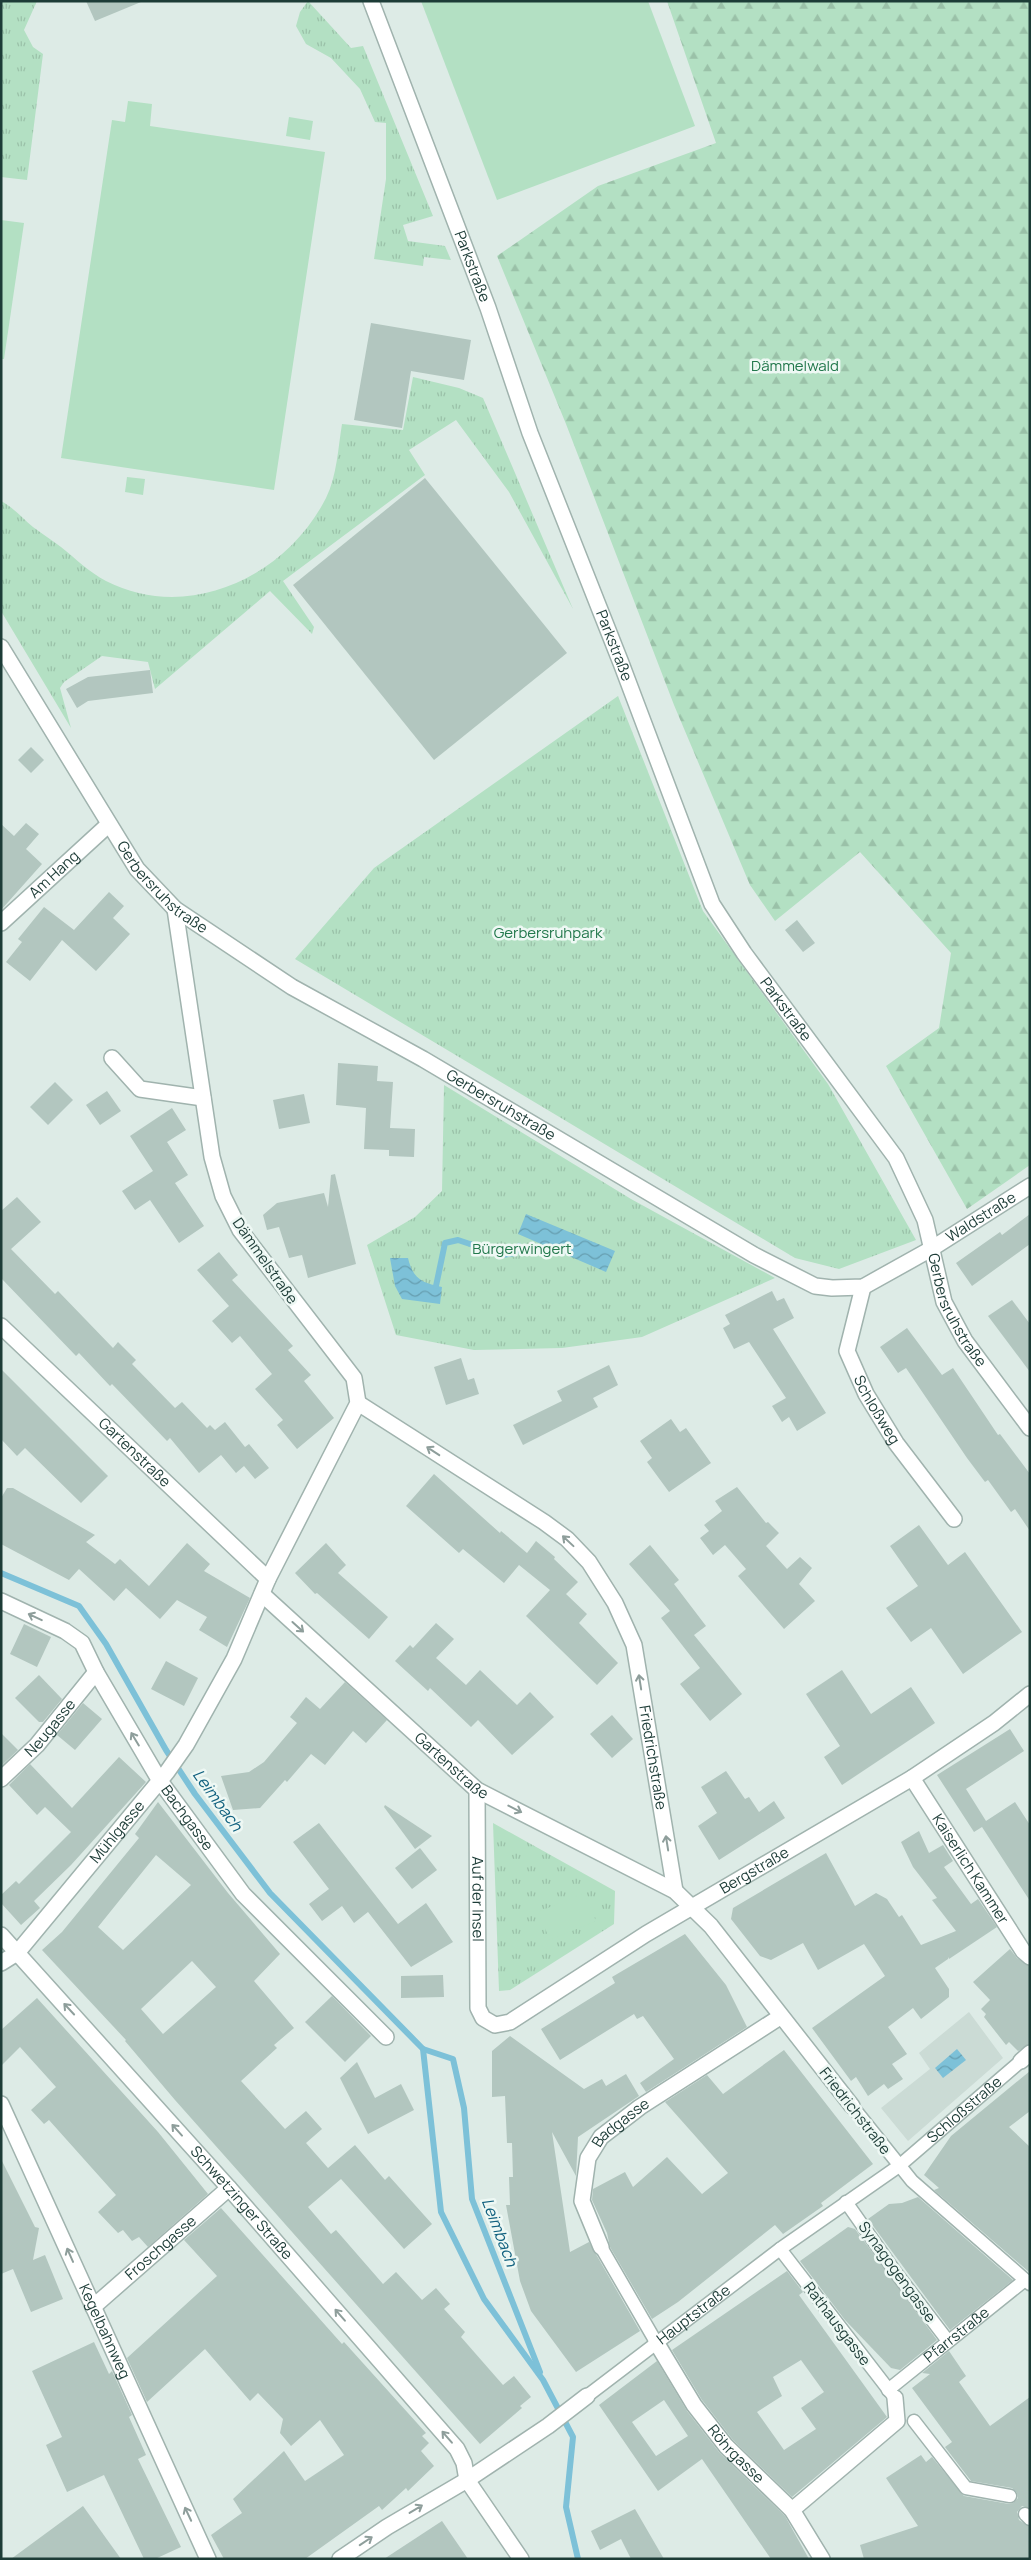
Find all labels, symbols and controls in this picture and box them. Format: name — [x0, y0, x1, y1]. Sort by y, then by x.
street label: Parkstraße — [449, 227, 496, 305]
park label: Dämmelwald — [751, 355, 839, 376]
street label: Parkstraße — [591, 607, 638, 684]
street label: Gerbersruhstraße — [112, 837, 212, 938]
street label: Am Hang — [24, 845, 84, 903]
park label: Gerbersruhpark — [494, 922, 603, 943]
street label: Parkstraße — [755, 973, 817, 1046]
street label: Gerbersruhstraße — [442, 1064, 560, 1145]
street label: Waldstraße — [942, 1187, 1020, 1247]
street label: Dämmelstraße — [228, 1213, 303, 1308]
park label: Bürgerwingert — [472, 1238, 572, 1259]
street label: Gerbersruhstraße — [923, 1251, 992, 1371]
street label: Schloßweg — [849, 1372, 905, 1448]
street label: Gartenstraße — [94, 1413, 176, 1492]
one-way arrow — [426, 1446, 440, 1456]
one-way arrow — [561, 1535, 574, 1547]
one-way arrow — [28, 1612, 43, 1622]
one-way arrow — [292, 1621, 304, 1633]
one-way arrow — [635, 1675, 645, 1691]
street label: Neugasse — [20, 1694, 80, 1761]
street label: Friedrichstraße — [634, 1704, 672, 1811]
street label: Gartenstraße — [410, 1727, 492, 1804]
one-way arrow — [130, 1732, 140, 1746]
water label: Leimbach — [188, 1765, 248, 1836]
street label: Bachgasse — [156, 1781, 219, 1855]
street label: Mühlgasse — [85, 1796, 149, 1868]
one-way arrow — [507, 1805, 522, 1815]
street label: Kaiserlich Kammer — [928, 1810, 1014, 1928]
one-way arrow — [661, 1835, 671, 1851]
street label: Bergstraße — [716, 1841, 793, 1899]
street label: Auf der Insel — [467, 1856, 489, 1942]
one-way arrow — [63, 2003, 75, 2015]
street label: Friedrichstraße — [815, 2063, 896, 2159]
street label: Schloßstraße — [922, 2071, 1006, 2148]
street label: Badgasse — [586, 2093, 653, 2151]
one-way arrow — [171, 2124, 183, 2137]
street label: Schwetzinger Straße — [186, 2141, 298, 2264]
water label: Leimbach — [477, 2195, 523, 2270]
street label: Froschgasse — [120, 2210, 201, 2284]
street label: Synagogengasse — [854, 2217, 941, 2327]
one-way arrow — [65, 2248, 75, 2263]
street label: Rathausgasse — [799, 2278, 876, 2370]
street label: Hauptstraße — [652, 2279, 735, 2349]
street label: Kegelbahnweg — [74, 2280, 136, 2382]
street label: Pfarrstraße — [919, 2302, 994, 2367]
one-way arrow — [334, 2308, 346, 2321]
street label: Röhrgasse — [703, 2420, 769, 2488]
one-way arrow — [441, 2431, 452, 2444]
one-way arrow — [408, 2504, 422, 2514]
one-way arrow — [183, 2507, 192, 2522]
one-way arrow — [358, 2536, 372, 2546]

